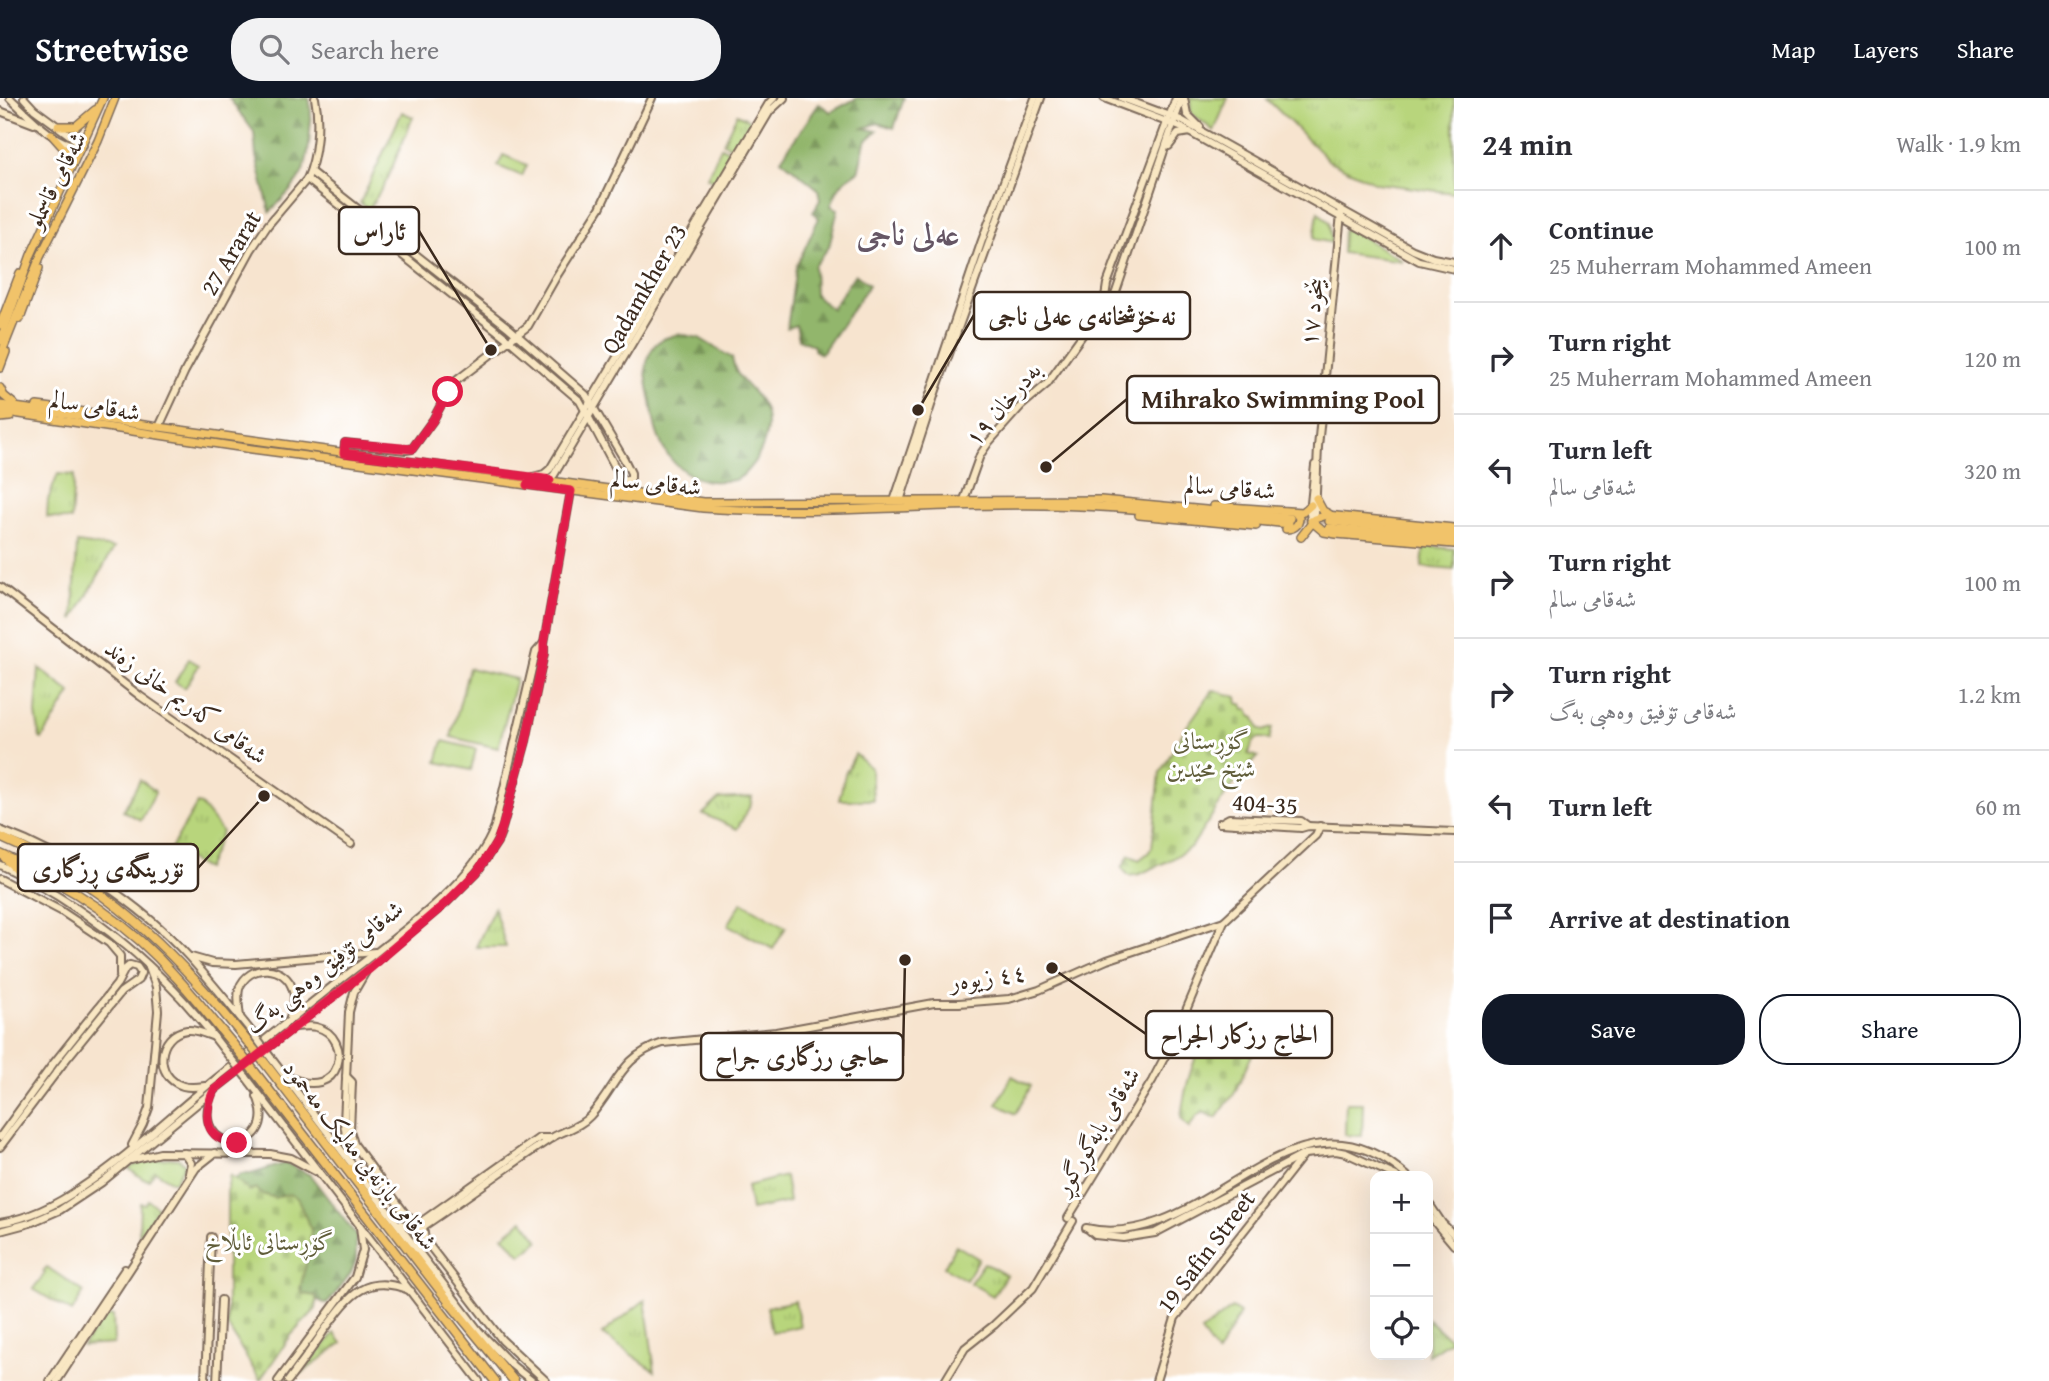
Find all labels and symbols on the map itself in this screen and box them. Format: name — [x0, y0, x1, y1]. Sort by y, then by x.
street label: شەقامی قاسملو — [15, 125, 95, 237]
street label: 27 Ararat — [192, 203, 270, 302]
callout: ئاراس — [339, 207, 419, 254]
district label: عەلی ناجی — [856, 210, 959, 257]
text: ئاراس — [353, 211, 406, 250]
street label: Qadamkher 23 — [592, 217, 695, 360]
street label: بێخود ١٧ — [1291, 276, 1332, 348]
callout: نەخۆشخانەی عەلی ناجی — [974, 292, 1190, 339]
text: نەخۆشخانەی عەلی ناجی — [987, 296, 1176, 335]
street label: بەدرخان ١٩ — [956, 354, 1049, 453]
route start — [432, 376, 463, 407]
callout: Mihrako Swimming Pool — [1127, 376, 1439, 423]
text: Mihrako Swimming Pool — [1141, 379, 1425, 418]
street label: شەقامی سالم — [47, 381, 143, 434]
street label: شەقامی سالم — [609, 460, 703, 509]
street label: شەقامی سالم — [1183, 467, 1277, 512]
street label: شەقامی کەریم خانی زەند — [95, 631, 275, 776]
park label: گۆڕستانی شێخ محێدین — [1167, 723, 1255, 790]
street label: 404-35 — [1231, 784, 1299, 823]
callout: نۆرینگەی ڕزگاری — [18, 844, 198, 891]
text: نۆرینگەی ڕزگاری — [32, 848, 184, 890]
street label: شەقامی تۆفیق وەهبی بەگ — [237, 891, 413, 1044]
street label: ٤٤ زیوەر — [945, 954, 1029, 999]
callout: الحاج رزكار الجراح — [1146, 1011, 1332, 1058]
text: الحاج رزكار الجراح — [1160, 1014, 1318, 1057]
callout: حاجي رزگارى جراح — [701, 1033, 903, 1080]
text: حاجي رزگارى جراح — [715, 1036, 889, 1079]
street label: شەقامی بازنەیی مەلیک مەحمود — [275, 1052, 446, 1257]
street label: شەقامی بابەگوڕگوڕ — [1044, 1060, 1150, 1204]
route end — [221, 1127, 252, 1158]
street label: 19 Safin Street — [1148, 1183, 1264, 1320]
park label: گۆڕستانی ئابڵاخ — [205, 1224, 333, 1263]

